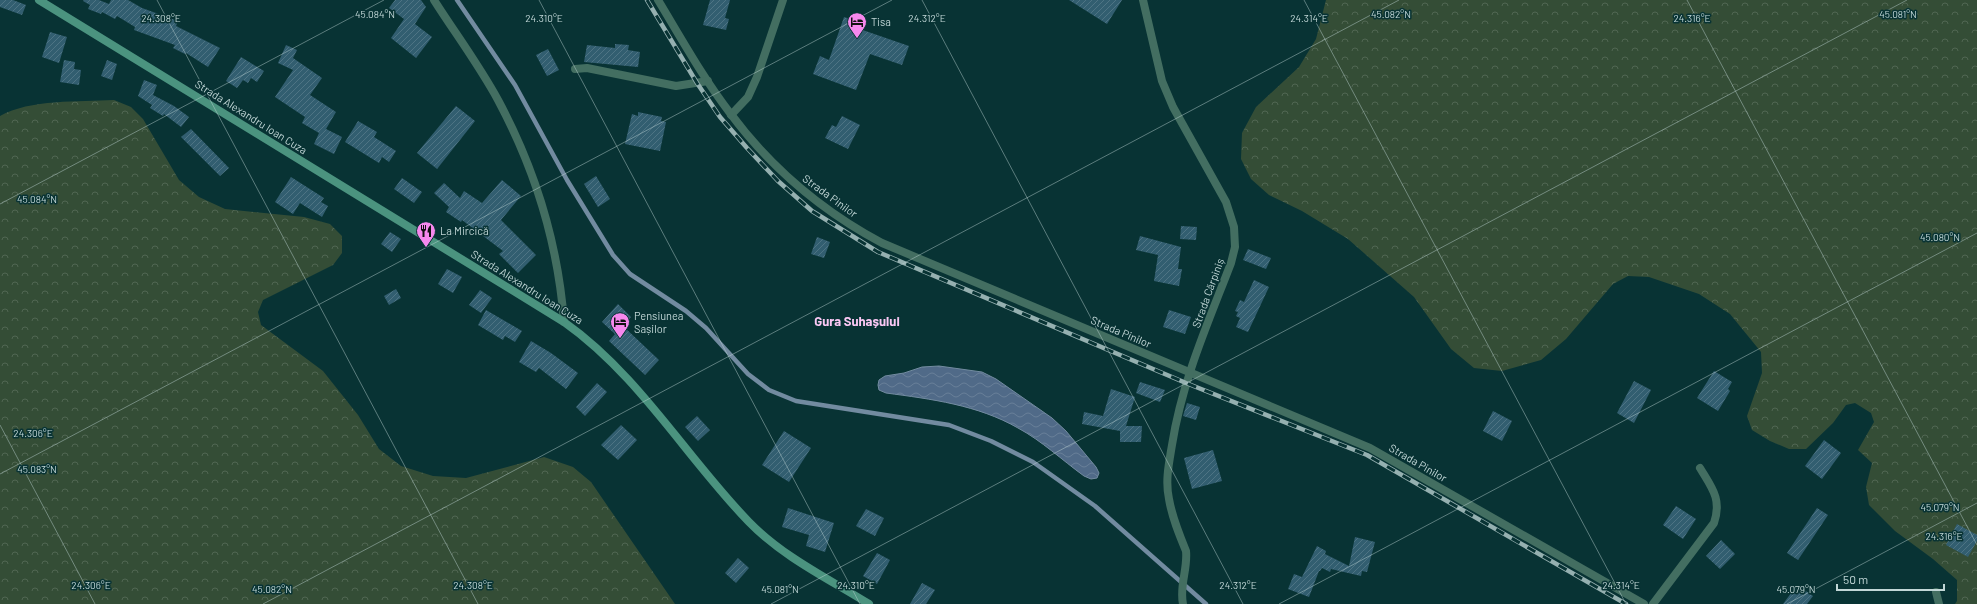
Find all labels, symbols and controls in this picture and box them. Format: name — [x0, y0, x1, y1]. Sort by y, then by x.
text: 45.084°N — [355, 8, 395, 20]
text: 45.082°N — [1371, 8, 1411, 20]
text: 45.081°N — [1879, 8, 1917, 20]
hotel icon: Tisa — [846, 11, 868, 39]
text: 24.308°E — [141, 12, 181, 24]
text: 24.310°E — [525, 12, 563, 24]
text: 24.312°E — [908, 12, 946, 24]
text: 24.314°E — [1290, 12, 1328, 24]
text: 24.316°E — [1673, 12, 1711, 24]
place label: Tisa — [871, 15, 891, 28]
street label: Strada Alexandru Ioan Cuza — [193, 77, 310, 156]
street label: Strada Pinilor — [800, 171, 860, 220]
text: 45.084°N — [17, 193, 57, 205]
restaurant icon: La Mircică — [415, 220, 437, 248]
place label: La Mircică — [440, 224, 489, 237]
text: 45.080°N — [1920, 231, 1960, 243]
street label: Strada Alexandru Ioan Cuza — [469, 247, 586, 326]
street label: Strada Cărpiniș — [1189, 256, 1226, 329]
place label: Pensiunea Sașilor — [634, 309, 683, 335]
hotel icon: Pensiunea Sașilor — [609, 311, 631, 339]
district label: Gura Suhașului — [814, 313, 900, 329]
street label: Strada Pinilor — [1089, 313, 1153, 350]
text: 24.306°E — [13, 427, 53, 439]
street label: Strada Pinilor — [1387, 441, 1449, 484]
text: 45.083°N — [17, 463, 57, 475]
text: 45.079°N — [1920, 501, 1960, 513]
text: 24.316°E — [1925, 530, 1963, 542]
scale bar — [1837, 566, 1944, 592]
text: 50 m — [1843, 572, 1868, 586]
text: 24.306°E — [71, 579, 111, 591]
text: 24.308°E — [453, 579, 493, 591]
text: 24.310°E — [837, 579, 875, 591]
text: 24.312°E — [1219, 579, 1257, 591]
text: 24.314°E — [1602, 579, 1640, 591]
text: 45.082°N — [252, 583, 292, 595]
text: 45.081°N — [761, 583, 799, 595]
text: 45.079°N — [1776, 583, 1816, 595]

